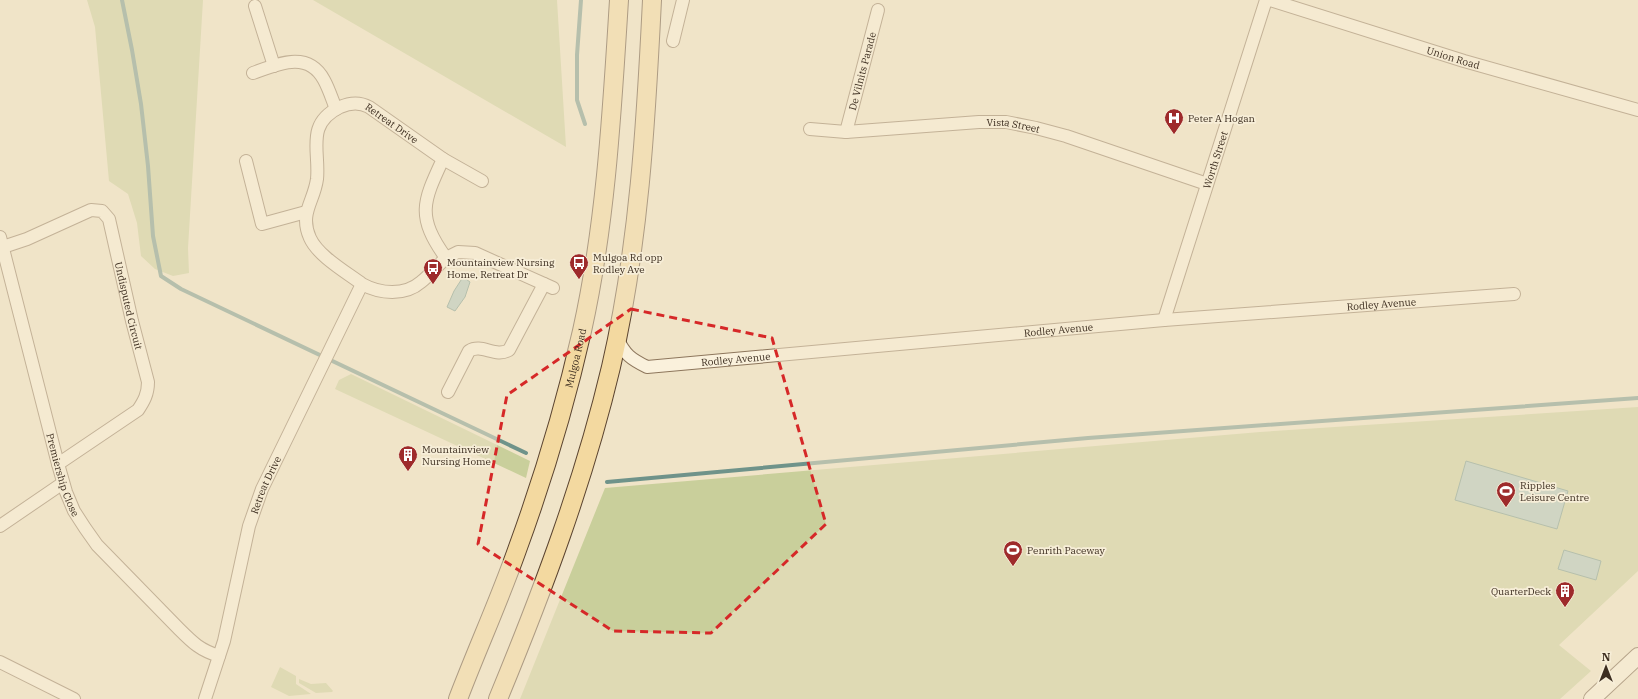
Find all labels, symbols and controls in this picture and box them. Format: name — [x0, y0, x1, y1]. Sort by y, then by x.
street label: De Vilnits Parade — [846, 31, 879, 112]
street label: Union Road — [1425, 44, 1481, 72]
street label: Retreat Drive — [362, 100, 421, 147]
hospital icon: Peter A Hogan — [1163, 107, 1185, 135]
place label: Peter A Hogan — [1188, 112, 1256, 125]
street label: Vista Street — [987, 116, 1042, 136]
street label: Worth Street — [1200, 129, 1231, 190]
place label: Mulgoa Rd opp Rodley Ave — [593, 251, 663, 276]
bus stop icon: Mulgoa Rd opp Rodley Ave — [568, 252, 590, 280]
place label: Mountainview Nursing Home, Retreat Dr — [447, 256, 555, 281]
bus stop icon: Mountainview Nursing Home, Retreat Dr — [422, 257, 444, 285]
street label: Undisputed Circuit — [112, 260, 145, 351]
street label: Rodley Avenue — [1346, 295, 1417, 313]
street label: Rodley Avenue — [1023, 320, 1094, 340]
street label: Mulgoa Road — [562, 327, 589, 389]
street label: Rodley Avenue — [701, 350, 771, 369]
street label: Premiership Close — [43, 432, 82, 519]
place label: Mountainview Nursing Home — [422, 443, 491, 468]
building icon: Mountainview Nursing Home — [397, 444, 419, 472]
street label: Retreat Drive — [248, 454, 284, 516]
place label: Ripples Leisure Centre — [1520, 479, 1589, 504]
sports icon: Ripples Leisure Centre — [1495, 480, 1517, 508]
sports icon: Penrith Paceway — [1002, 539, 1024, 567]
place label: Penrith Paceway — [1027, 544, 1105, 557]
building icon: QuarterDeck — [1554, 580, 1576, 608]
place label: QuarterDeck — [1491, 585, 1551, 598]
north arrow — [1586, 647, 1626, 687]
text: N — [1602, 650, 1611, 664]

